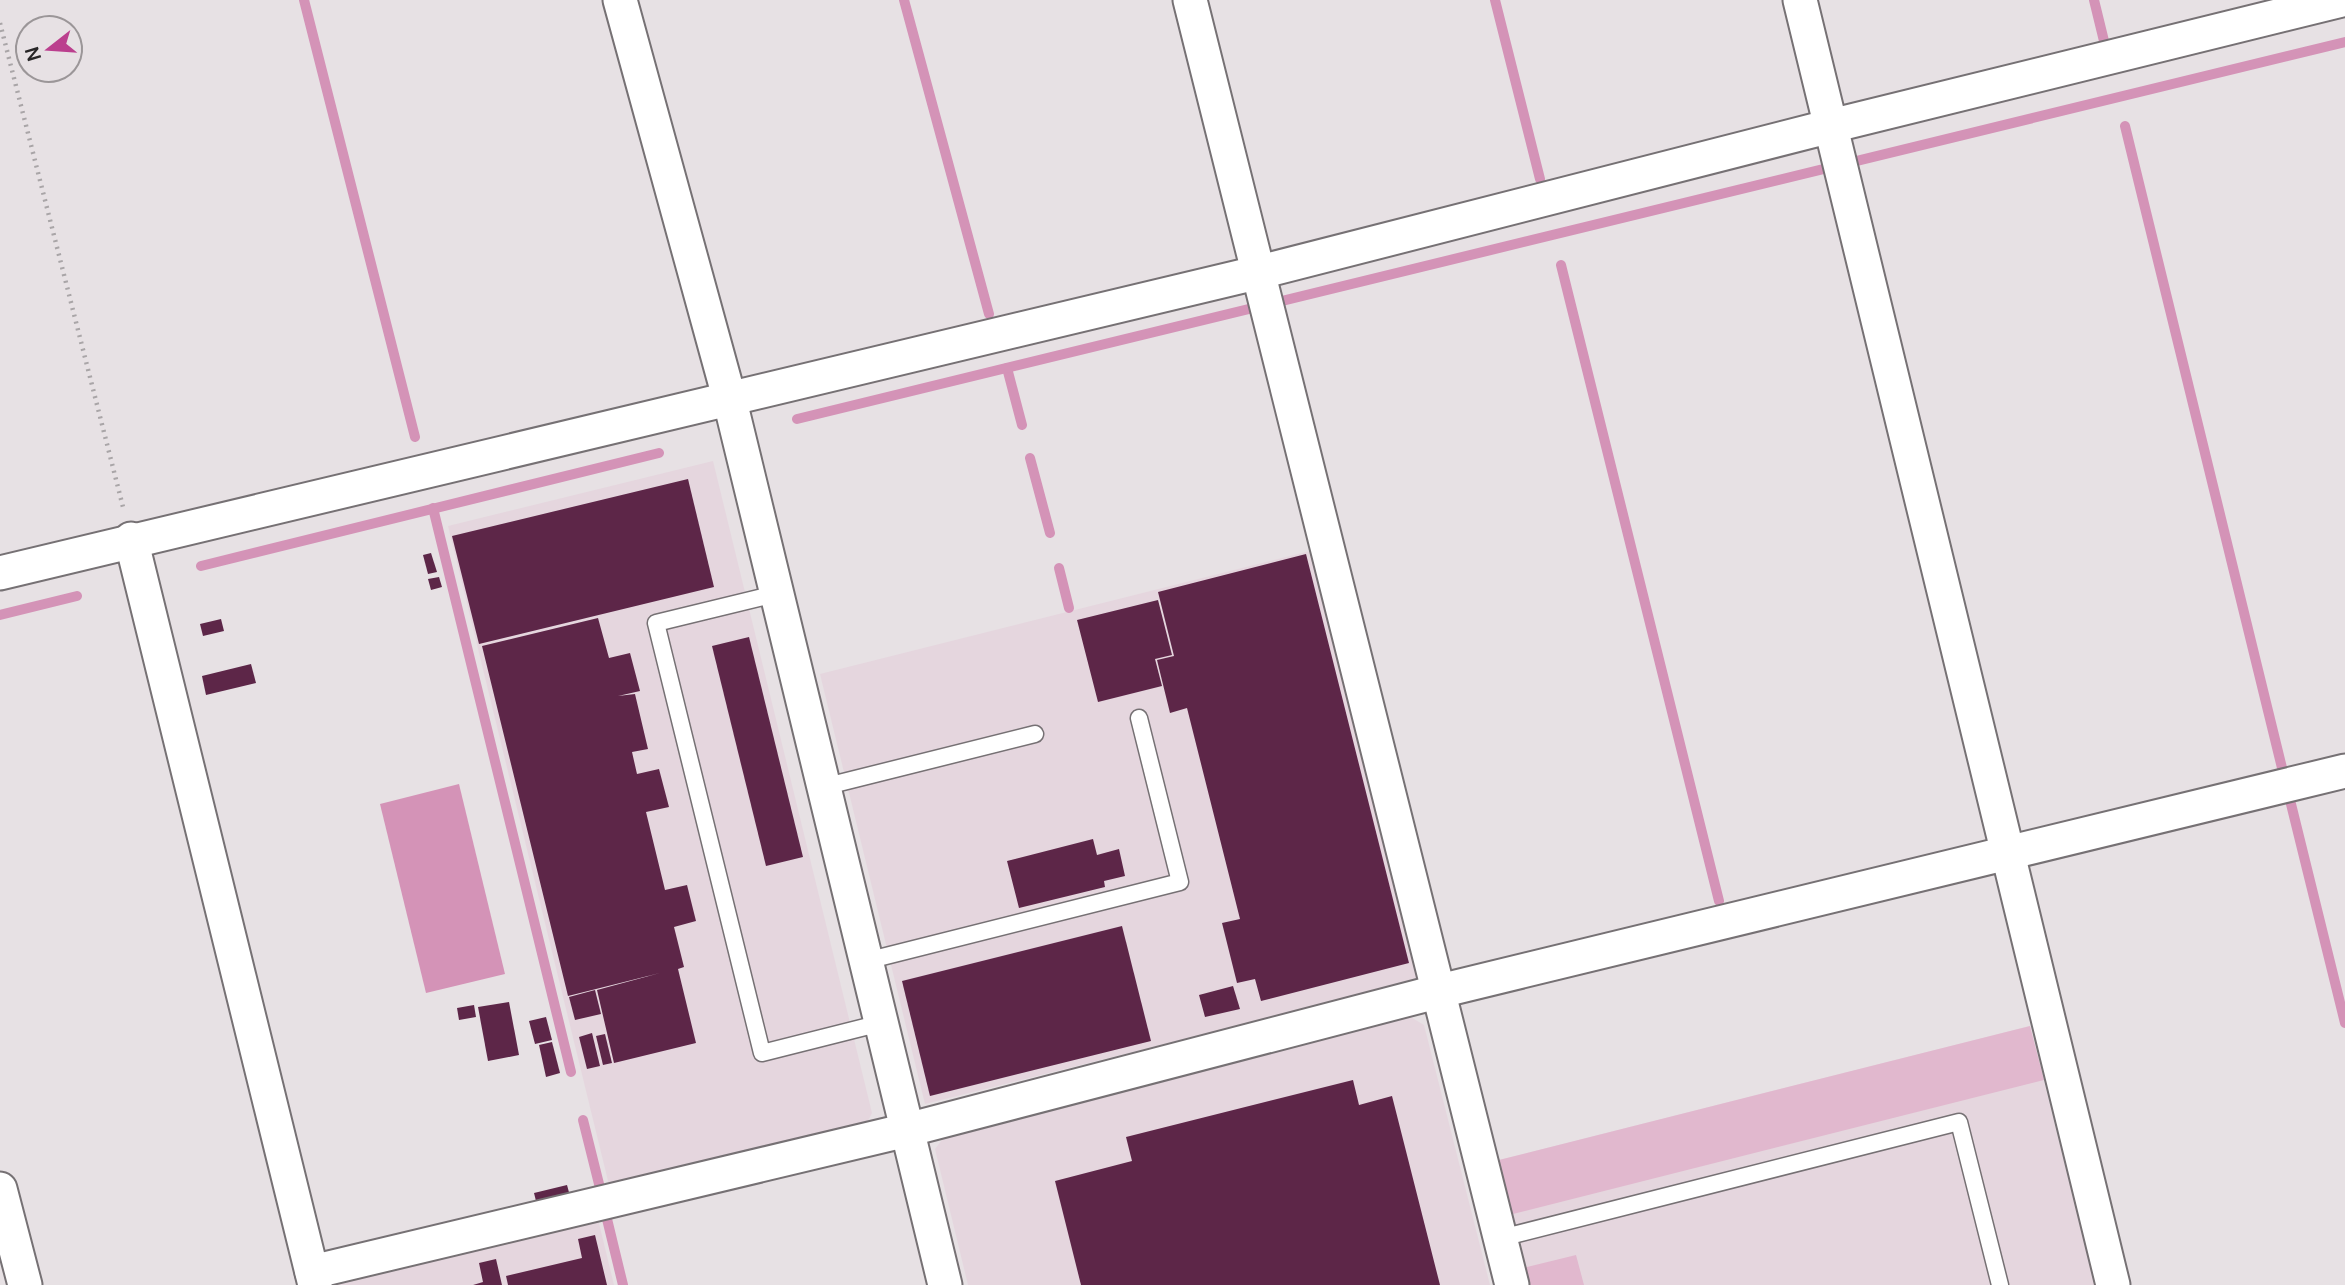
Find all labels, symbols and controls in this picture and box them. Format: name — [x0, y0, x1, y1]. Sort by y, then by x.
north arrow — [14, 14, 84, 84]
text: N — [18, 44, 47, 64]

